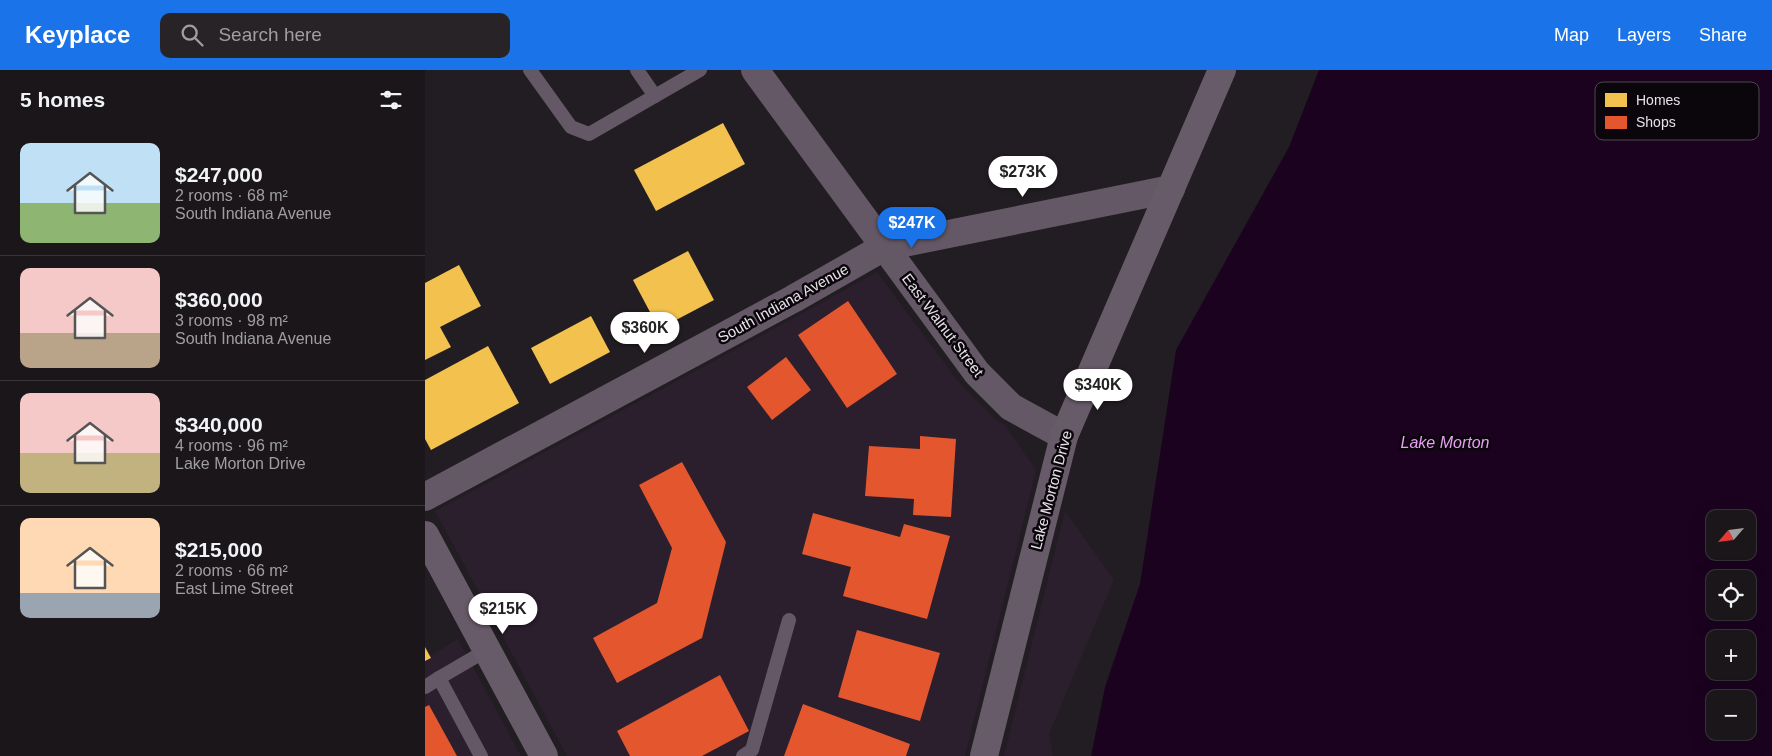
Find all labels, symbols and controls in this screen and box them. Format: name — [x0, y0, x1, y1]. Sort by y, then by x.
search box — [160, 13, 510, 58]
text: Keyplace — [25, 21, 130, 48]
icon: search — [178, 21, 206, 49]
text: Search here — [218, 24, 322, 45]
text: Map — [1554, 25, 1589, 45]
text: Layers — [1617, 25, 1671, 45]
text: Share — [1699, 25, 1747, 45]
legend — [1595, 82, 1759, 140]
icon: filters — [377, 86, 405, 114]
text: 5 homes — [20, 88, 105, 111]
text: Homes — [1636, 92, 1680, 108]
text: Shops — [1636, 114, 1676, 130]
pin: $273K — [988, 156, 1058, 198]
icon: home — [60, 163, 120, 223]
text: $247,000 — [175, 163, 263, 186]
text: $273K — [999, 163, 1047, 180]
text: 2 rooms · 68 m² — [175, 187, 288, 204]
text: South Indiana Avenue — [175, 205, 331, 222]
pin: $247K — [877, 206, 947, 249]
text: $247K — [888, 214, 936, 231]
street label: South Indiana Avenue — [715, 260, 851, 346]
street label: East Walnut Street — [899, 270, 988, 380]
icon: home — [60, 288, 120, 348]
text: $360,000 — [175, 288, 263, 311]
text: 3 rooms · 98 m² — [175, 312, 288, 329]
pin: $360K — [610, 312, 680, 354]
text: $360K — [621, 319, 669, 336]
text: South Indiana Avenue — [175, 330, 331, 347]
pin: $340K — [1063, 368, 1133, 411]
text: $340K — [1074, 376, 1122, 393]
icon: home — [60, 413, 120, 473]
text: $340,000 — [175, 413, 263, 436]
street label: Lake Morton Drive — [1027, 429, 1075, 551]
water label: Lake Morton — [1401, 434, 1490, 451]
text: 4 rooms · 96 m² — [175, 437, 288, 454]
text: Lake Morton Drive — [175, 455, 306, 472]
north arrow — [1706, 510, 1756, 560]
map controls — [1706, 510, 1756, 740]
icon: home — [60, 538, 120, 598]
text: $215,000 — [175, 538, 263, 561]
text: 2 rooms · 66 m² — [175, 562, 288, 579]
button: locate — [1706, 570, 1756, 620]
text: East Lime Street — [175, 580, 293, 597]
pin: $215K — [468, 592, 538, 635]
text: $215K — [479, 600, 527, 617]
button: + — [1706, 630, 1756, 680]
button: − — [1706, 690, 1756, 740]

